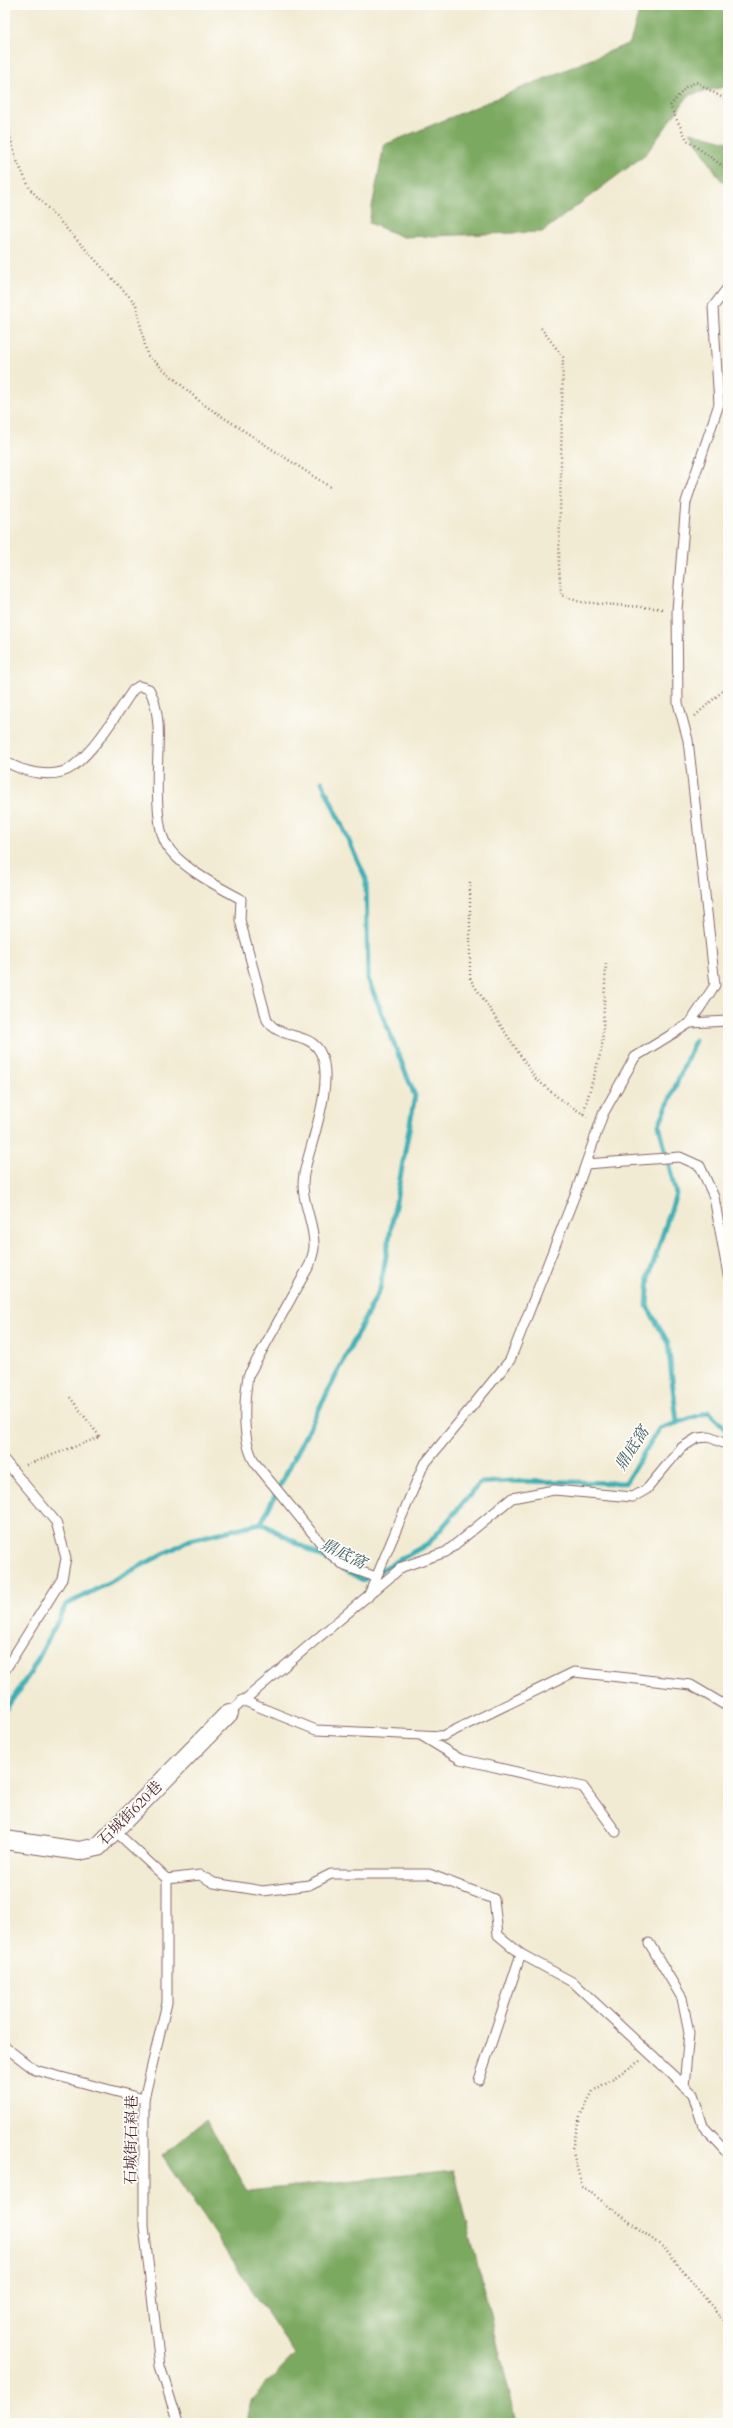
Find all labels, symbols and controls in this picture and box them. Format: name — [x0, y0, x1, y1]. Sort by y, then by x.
water label: 鼎底窩 — [610, 1420, 656, 1475]
water label: 鼎底窩 — [317, 1533, 373, 1576]
street label: 石城街620巷 — [94, 1777, 166, 1849]
street label: 石城街石嵙巷 — [120, 2095, 142, 2185]

